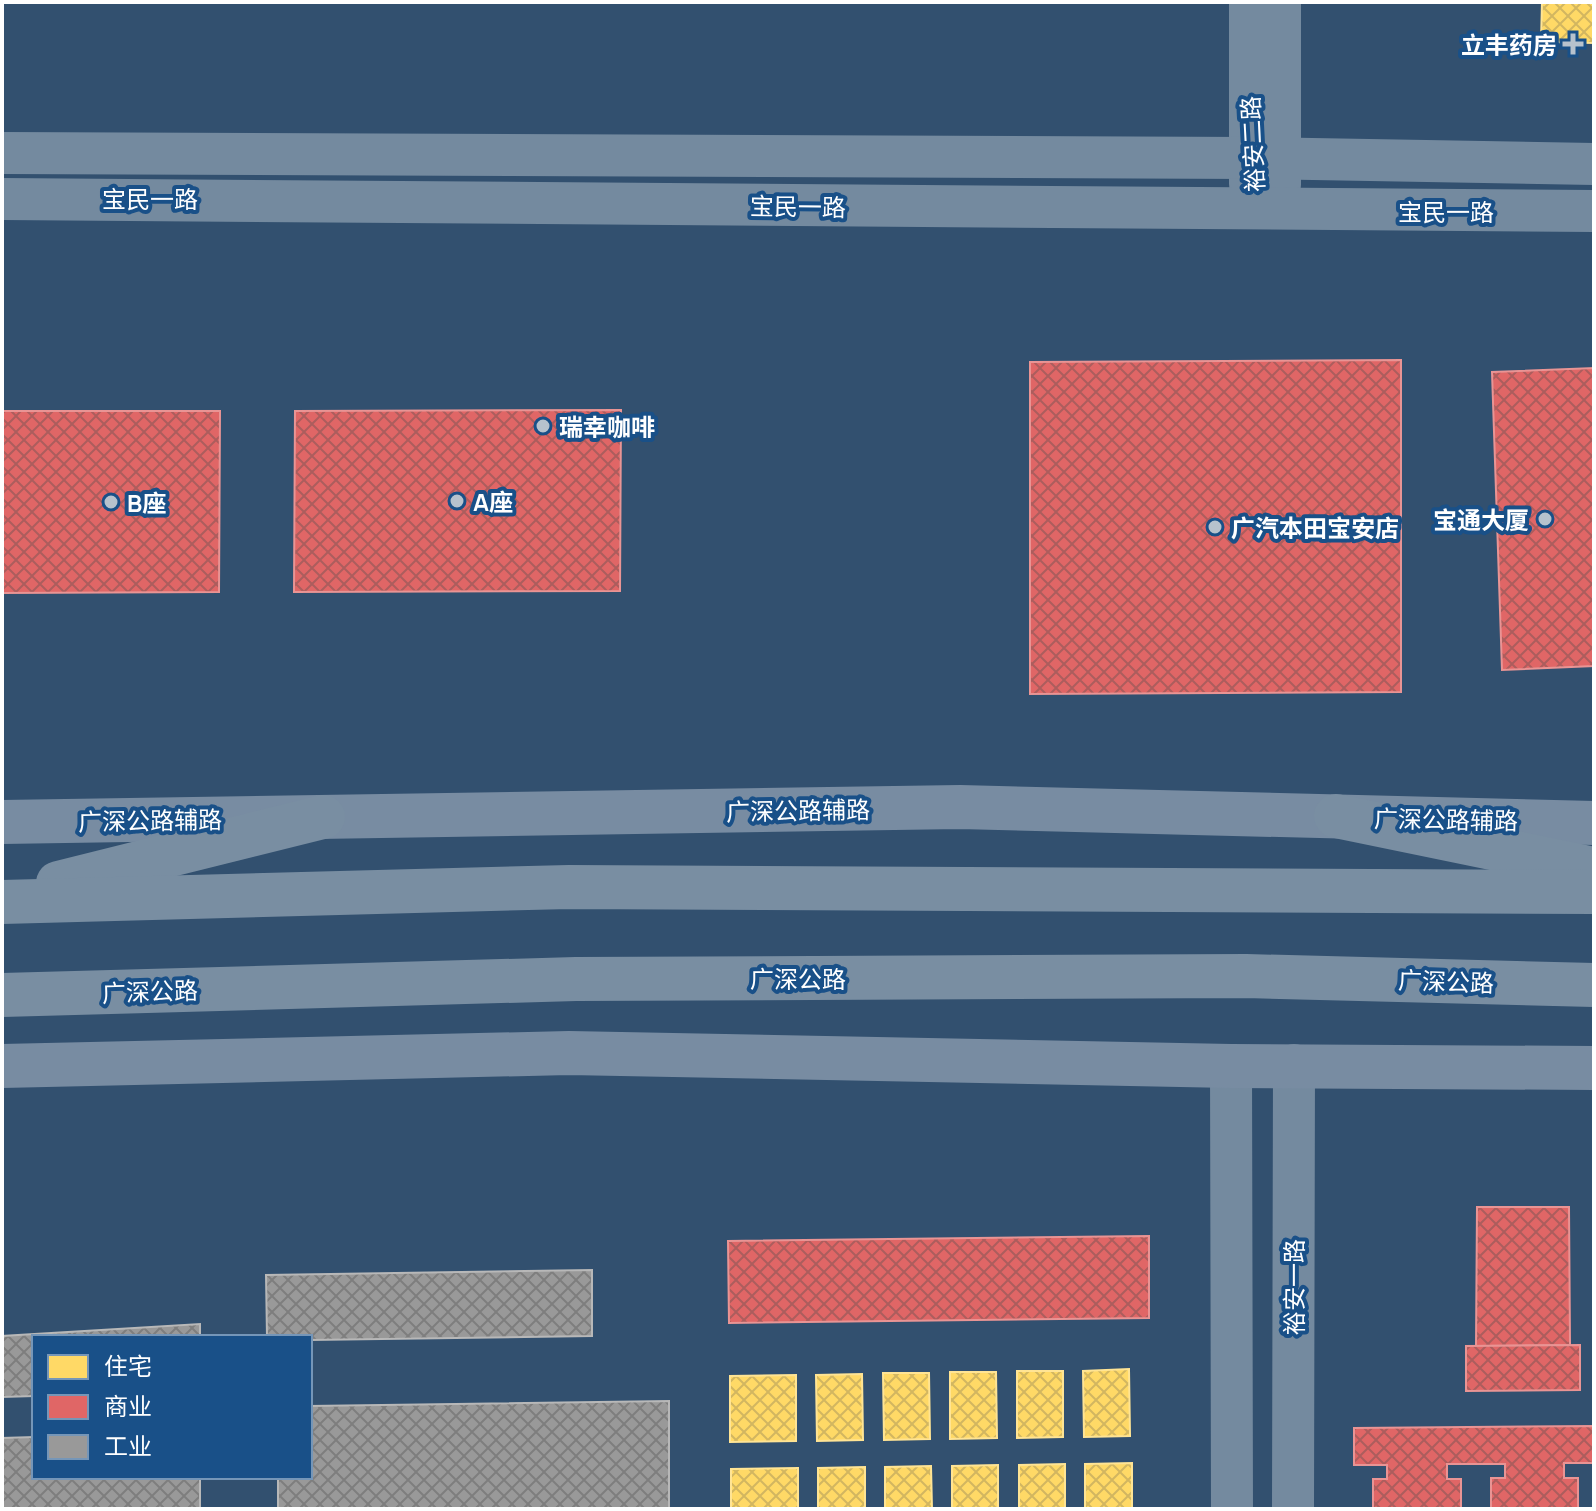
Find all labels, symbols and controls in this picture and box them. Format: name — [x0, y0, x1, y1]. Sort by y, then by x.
place label: 立丰药房 — [1461, 28, 1557, 61]
marker: 立丰药房 — [1564, 35, 1582, 53]
street label: 裕安二路 — [1233, 95, 1271, 193]
street label: 宝民一路 — [102, 182, 198, 215]
street label: 宝民一路 — [750, 189, 846, 223]
street label: 宝民一路 — [1398, 195, 1494, 228]
place label: 瑞幸咖啡 — [559, 410, 655, 443]
marker: 瑞幸咖啡 — [534, 417, 552, 435]
place label: A座 — [473, 485, 513, 518]
place label: B座 — [127, 486, 166, 519]
marker: A座 — [448, 492, 466, 510]
marker: B座 — [102, 493, 120, 511]
place label: 宝通大厦 — [1433, 503, 1529, 536]
marker: 宝通大厦 — [1536, 510, 1554, 528]
place label: 广汽本田宝安店 — [1231, 511, 1399, 544]
marker: 广汽本田宝安店 — [1206, 518, 1224, 536]
street label: 广深公路辅路 — [726, 792, 870, 828]
street label: 广深公路辅路 — [1374, 801, 1518, 837]
street label: 广深公路辅路 — [78, 802, 222, 838]
street label: 广深公路 — [750, 962, 846, 995]
street label: 广深公路 — [1397, 963, 1495, 999]
street label: 广深公路 — [101, 973, 199, 1009]
street label: 裕安一路 — [1277, 1239, 1310, 1335]
legend — [32, 1335, 312, 1479]
text: 住宅 — [104, 1349, 152, 1382]
text: 商业 — [104, 1389, 152, 1422]
text: 工业 — [104, 1429, 152, 1462]

